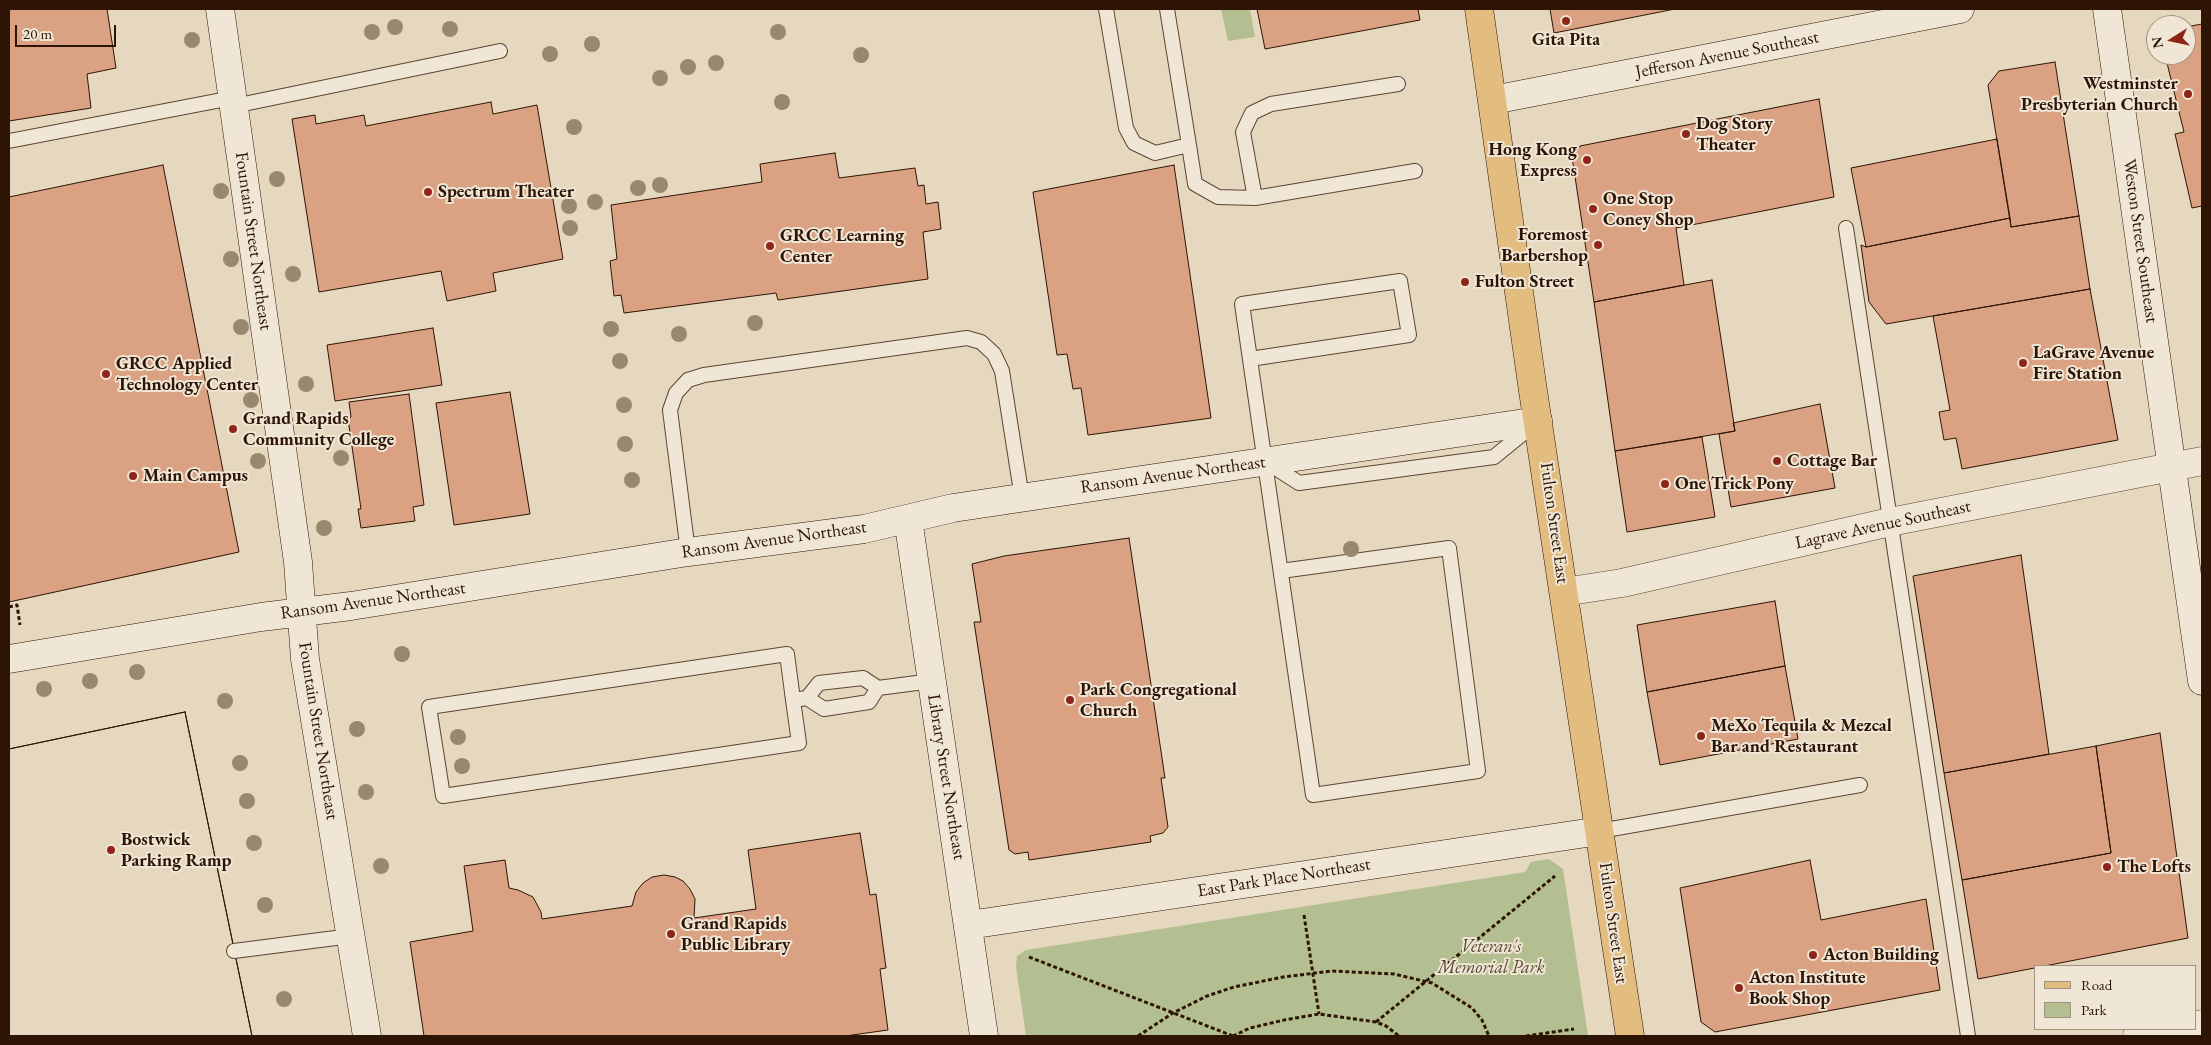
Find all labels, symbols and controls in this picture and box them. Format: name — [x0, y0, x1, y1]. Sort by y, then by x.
scale bar — [18, 15, 119, 47]
marker: Gita Pita — [1560, 15, 1572, 27]
north arrow — [2146, 15, 2196, 65]
text: 20 m — [23, 24, 52, 43]
street label: Jefferson Avenue Southeast — [1633, 27, 1821, 83]
place label: Gita Pita — [1532, 29, 1600, 51]
text: N — [2147, 35, 2167, 50]
place label: Westminster Presbyterian Church — [2021, 73, 2178, 116]
marker: Westminster Presbyterian Church — [2182, 88, 2194, 100]
place label: Dog Story Theater — [1696, 113, 1773, 156]
marker: Dog Story Theater — [1680, 128, 1692, 140]
place label: Hong Kong Express — [1488, 139, 1577, 182]
street label: Fountain Street Northeast — [230, 150, 276, 332]
marker: Hong Kong Express — [1581, 154, 1593, 166]
street label: Weston Street Southeast — [2118, 157, 2162, 325]
place label: Spectrum Theater — [438, 181, 574, 203]
marker: Spectrum Theater — [422, 186, 434, 198]
place label: One Stop Coney Shop — [1603, 188, 1693, 230]
marker: One Stop Coney Shop — [1587, 203, 1599, 215]
place label: Foremost Barbershop — [1501, 224, 1588, 266]
place label: GRCC Learning Center — [780, 225, 904, 268]
marker: Foremost Barbershop — [1592, 239, 1604, 251]
marker: GRCC Learning Center — [764, 240, 776, 252]
place label: Fulton Street — [1475, 271, 1574, 293]
marker: Fulton Street — [1459, 276, 1471, 288]
place label: LaGrave Avenue Fire Station — [2033, 342, 2154, 384]
place label: GRCC Applied Technology Center — [116, 353, 258, 396]
marker: LaGrave Avenue Fire Station — [2017, 357, 2029, 369]
marker: GRCC Applied Technology Center — [100, 368, 112, 380]
place label: Grand Rapids Community College — [243, 408, 394, 450]
marker: Grand Rapids Community College — [227, 423, 239, 435]
place label: Cottage Bar — [1787, 450, 1877, 472]
street label: Ransom Avenue Northeast — [1079, 451, 1267, 499]
marker: Cottage Bar — [1771, 455, 1783, 467]
street label: Fulton Street East — [1535, 461, 1573, 585]
place label: Main Campus — [143, 465, 248, 487]
marker: Main Campus — [127, 470, 139, 482]
place label: One Trick Pony — [1675, 473, 1794, 495]
marker: One Trick Pony — [1659, 478, 1671, 490]
street label: Lagrave Avenue Southeast — [1793, 496, 1973, 554]
street label: Ransom Avenue Northeast — [680, 516, 868, 564]
street label: Ransom Avenue Northeast — [279, 577, 467, 625]
street label: Fountain Street Northeast — [293, 640, 343, 822]
place label: Park Congregational Church — [1080, 679, 1237, 722]
street label: Library Street Northeast — [922, 692, 970, 862]
marker: Park Congregational Church — [1064, 694, 1076, 706]
place label: MeXo Tequila & Mezcal Bar and Restaurant — [1711, 715, 1892, 758]
marker: MeXo Tequila & Mezcal Bar and Restaurant — [1695, 730, 1707, 742]
place label: Bostwick Parking Ramp — [121, 829, 231, 872]
marker: Bostwick Parking Ramp — [105, 844, 117, 856]
street label: East Park Place Northeast — [1196, 854, 1372, 902]
place label: The Lofts — [2117, 856, 2191, 878]
street label: Fulton Street East — [1594, 861, 1632, 985]
marker: The Lofts — [2101, 861, 2113, 873]
place label: Grand Rapids Public Library — [681, 913, 790, 956]
marker: Grand Rapids Public Library — [665, 928, 677, 940]
park label: Veteran's Memorial Park — [1437, 936, 1545, 979]
place label: Acton Building — [1823, 944, 1939, 966]
marker: Acton Building — [1807, 949, 1819, 961]
legend — [2034, 965, 2196, 1030]
place label: Acton Institute Book Shop — [1749, 967, 1866, 1010]
text: Road — [2081, 975, 2112, 994]
marker: Acton Institute Book Shop — [1733, 982, 1745, 994]
text: Park — [2081, 1000, 2107, 1019]

